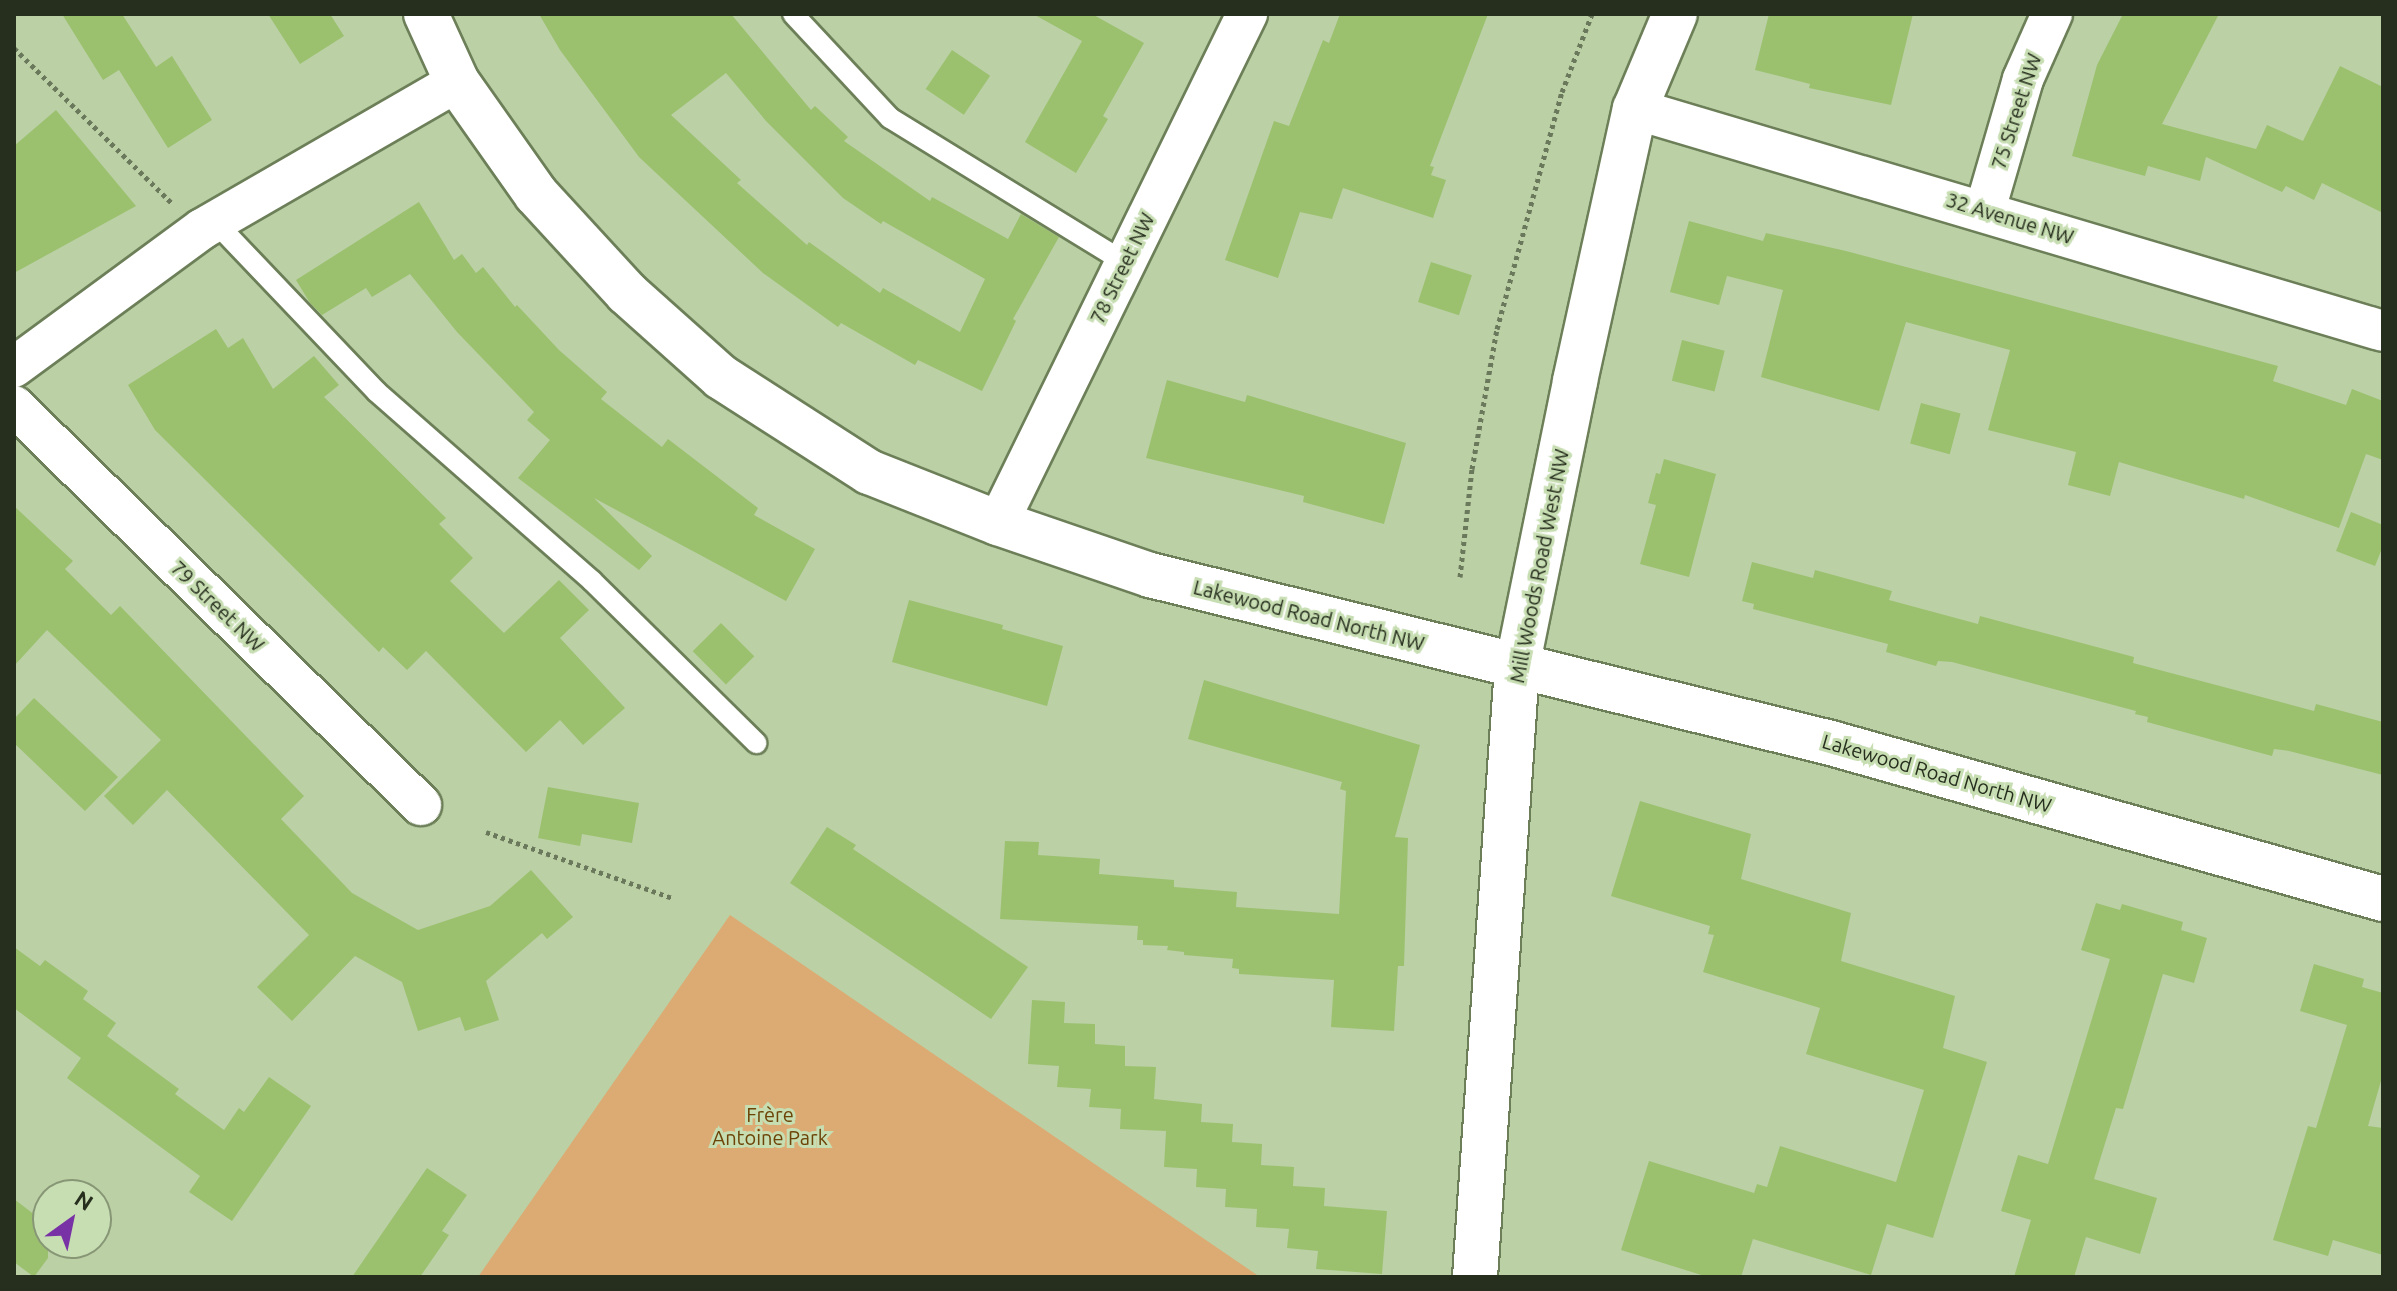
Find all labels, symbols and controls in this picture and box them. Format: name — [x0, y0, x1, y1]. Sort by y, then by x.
street label: 75 Street NW — [1986, 50, 2046, 172]
street label: 32 Avenue NW — [1943, 187, 2077, 249]
street label: 78 Street NW — [1085, 209, 1159, 327]
street label: Mill Woods Road West NW — [1505, 447, 1573, 685]
street label: 79 Street NW — [166, 556, 270, 656]
street label: Lakewood Road North NW — [1191, 575, 1427, 655]
street label: Lakewood Road North NW — [1820, 729, 2054, 817]
park label: Frère Antoine Park — [712, 1102, 828, 1149]
north arrow — [32, 1179, 112, 1259]
text: N — [71, 1185, 98, 1215]

